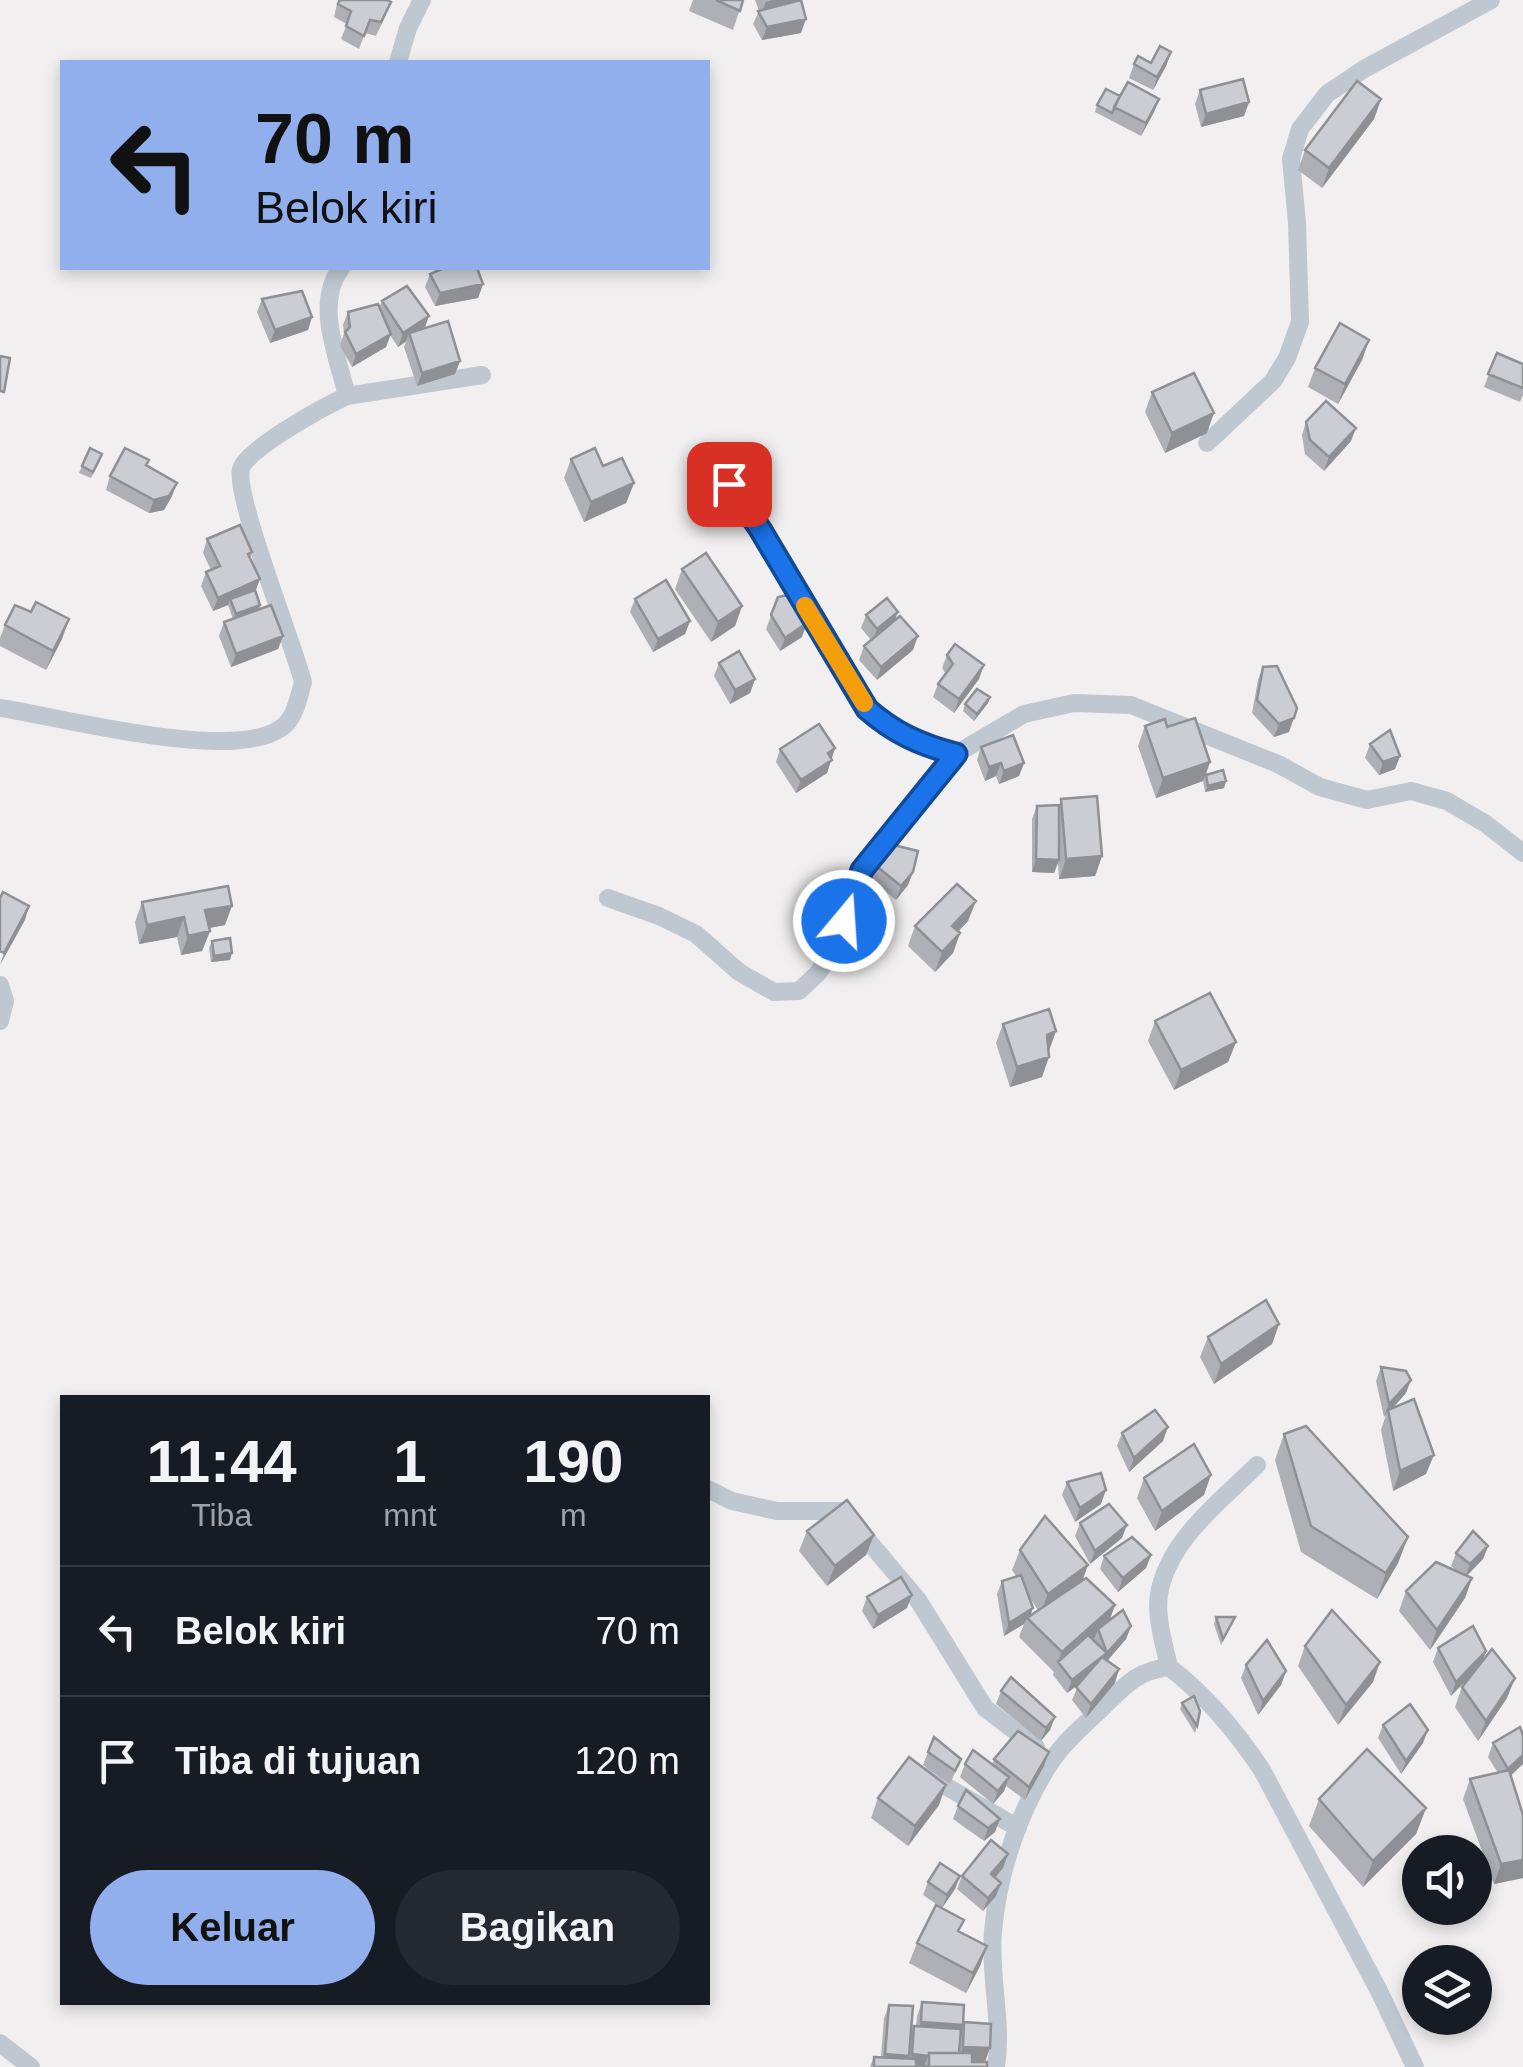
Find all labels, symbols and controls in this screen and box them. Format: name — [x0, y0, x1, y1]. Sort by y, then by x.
icon: left — [90, 100, 220, 230]
text: 70 m — [255, 100, 415, 178]
text: Belok kiri — [255, 182, 438, 233]
pin — [687, 442, 772, 527]
icon: arrive — [702, 457, 757, 512]
position arrow — [792, 869, 896, 973]
text: 11:44 — [147, 1428, 297, 1495]
text: 1 — [393, 1428, 427, 1495]
text: 190 — [523, 1428, 623, 1495]
text: Tiba — [191, 1497, 252, 1533]
text: mnt — [383, 1497, 437, 1533]
text: m — [560, 1497, 587, 1533]
icon: left — [90, 1604, 145, 1659]
text: Belok kiri — [175, 1610, 346, 1652]
text: 70 m — [596, 1610, 680, 1652]
icon: arrive — [90, 1734, 145, 1789]
text: Tiba di tujuan — [175, 1740, 421, 1782]
text: 120 m — [574, 1740, 680, 1782]
map controls — [1402, 1835, 1492, 2035]
button: sound — [1402, 1835, 1492, 1925]
button: Keluar — [90, 1870, 375, 1985]
button: Bagikan — [395, 1870, 680, 1985]
button: layers — [1402, 1945, 1492, 2035]

